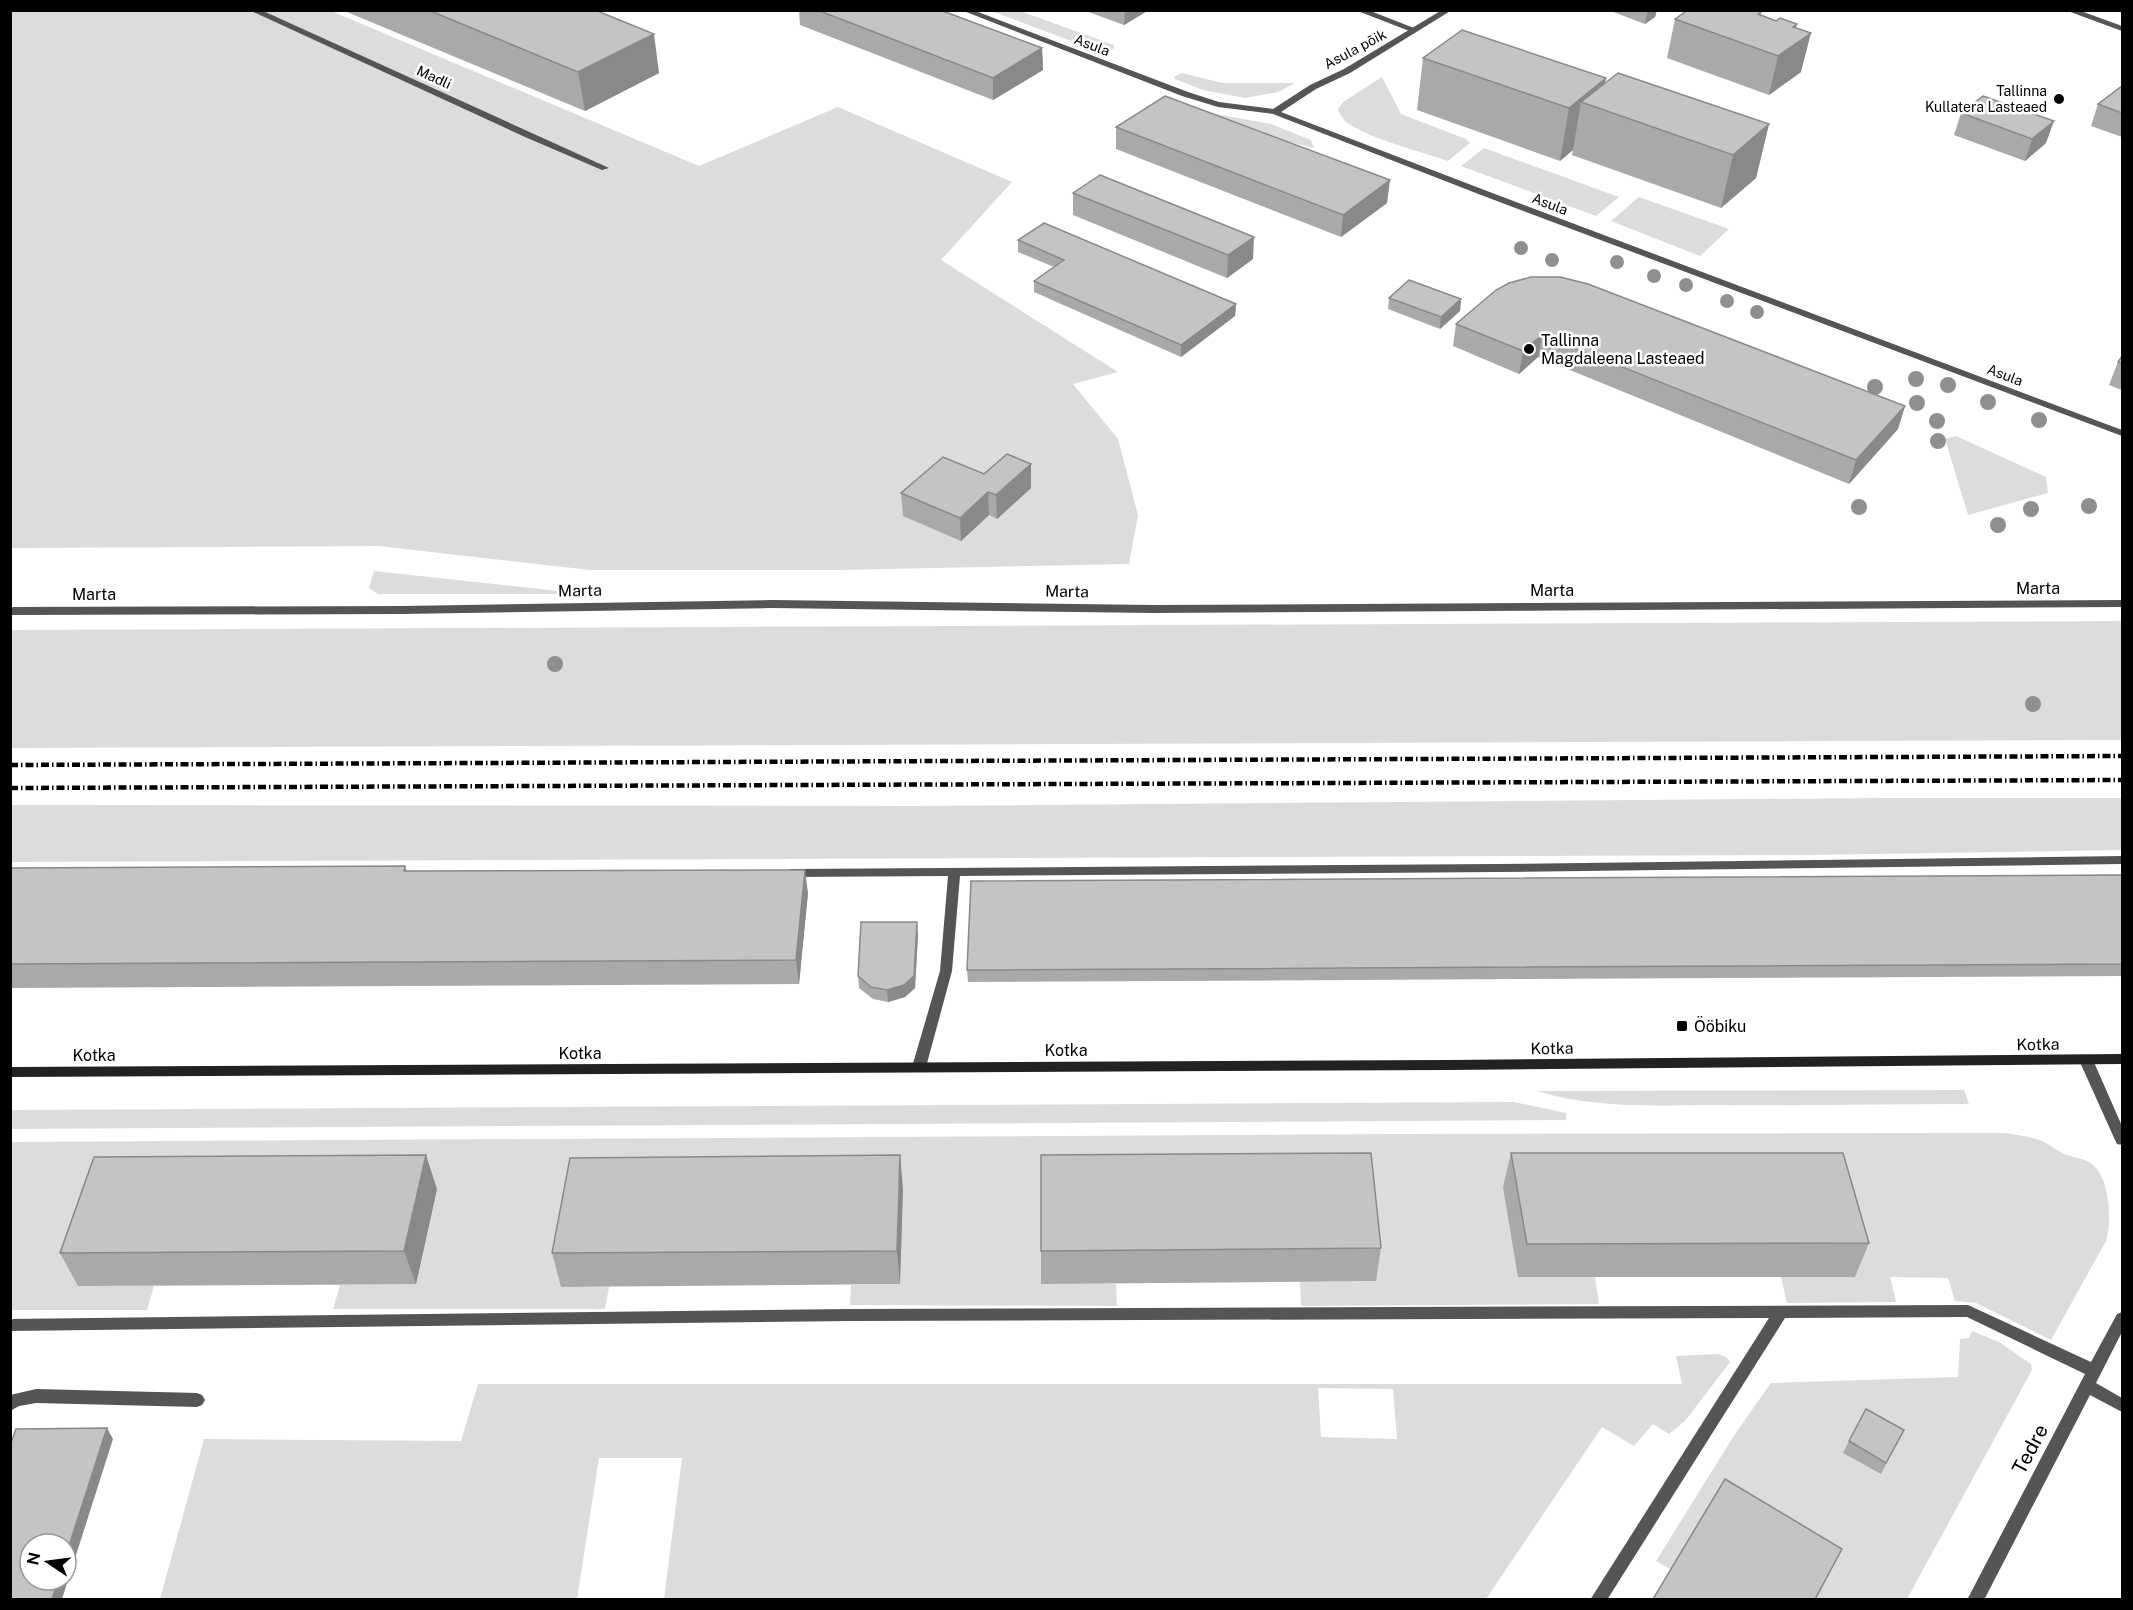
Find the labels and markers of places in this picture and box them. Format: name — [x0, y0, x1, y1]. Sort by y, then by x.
place label: Tallinna Kullatera Lasteaed — [1925, 83, 2047, 115]
marker: Tallinna Kullatera Lasteaed — [2052, 92, 2066, 106]
place label: Tallinna Magdaleena Lasteaed — [1541, 331, 1705, 368]
marker: Tallinna Magdaleena Lasteaed — [1522, 342, 1536, 356]
place label: Ööbiku — [1694, 1016, 1746, 1036]
marker: Ööbiku — [1675, 1019, 1689, 1033]

